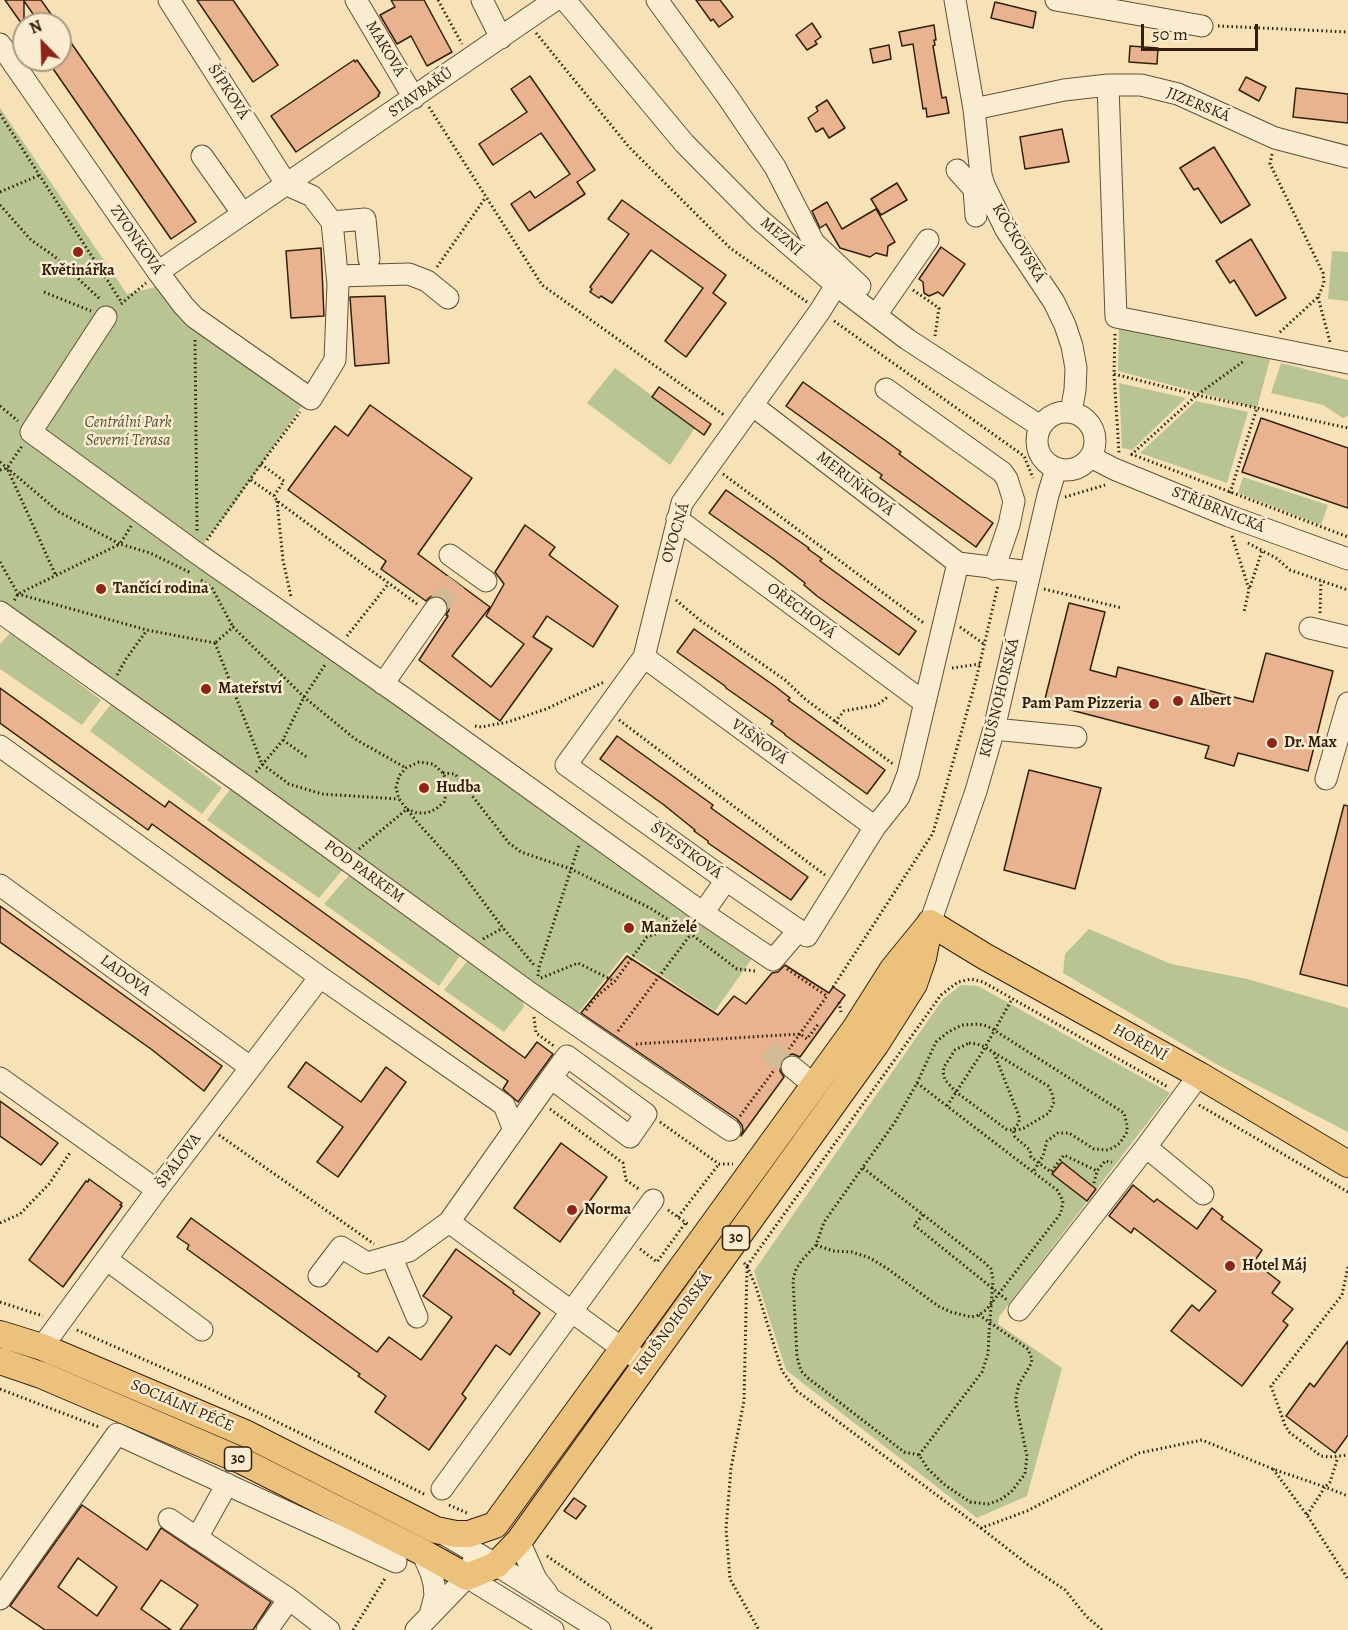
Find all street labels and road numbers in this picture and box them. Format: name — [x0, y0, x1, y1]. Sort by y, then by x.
street label: MAKOVÁ — [361, 18, 409, 80]
street label: ŠÍPKOVÁ — [203, 61, 253, 123]
street label: STAVBAŘŮ — [385, 64, 457, 122]
street label: JIZERSKÁ — [1163, 84, 1233, 126]
street label: KOČKOVSKÁ — [987, 200, 1049, 286]
street label: ZVONKOVÁ — [105, 202, 167, 278]
street label: MEZNÍ — [756, 214, 806, 260]
street label: MERUŇKOVÁ — [812, 448, 898, 520]
street label: STŘÍBRNICKÁ — [1169, 483, 1267, 537]
street label: OVOCNÁ — [658, 501, 694, 565]
street label: OŘECHOVÁ — [763, 579, 839, 643]
street label: KRUŠNOHORSKÁ — [976, 636, 1024, 760]
street label: VIŠŇOVÁ — [727, 715, 791, 769]
street label: ŠVESTKOVÁ — [647, 819, 725, 883]
street label: POD PARKEM — [320, 836, 408, 908]
street label: LADOVA — [96, 951, 154, 1001]
street label: HOŘENÍ — [1109, 1020, 1171, 1066]
street label: ŠPÁLOVA — [152, 1130, 206, 1192]
road number: 30 — [722, 1226, 750, 1250]
street label: KRUŠNOHORSKÁ — [629, 1269, 717, 1379]
street label: SOCIÁLNÍ PÉČE — [128, 1376, 236, 1436]
road number: 30 — [224, 1447, 252, 1471]

